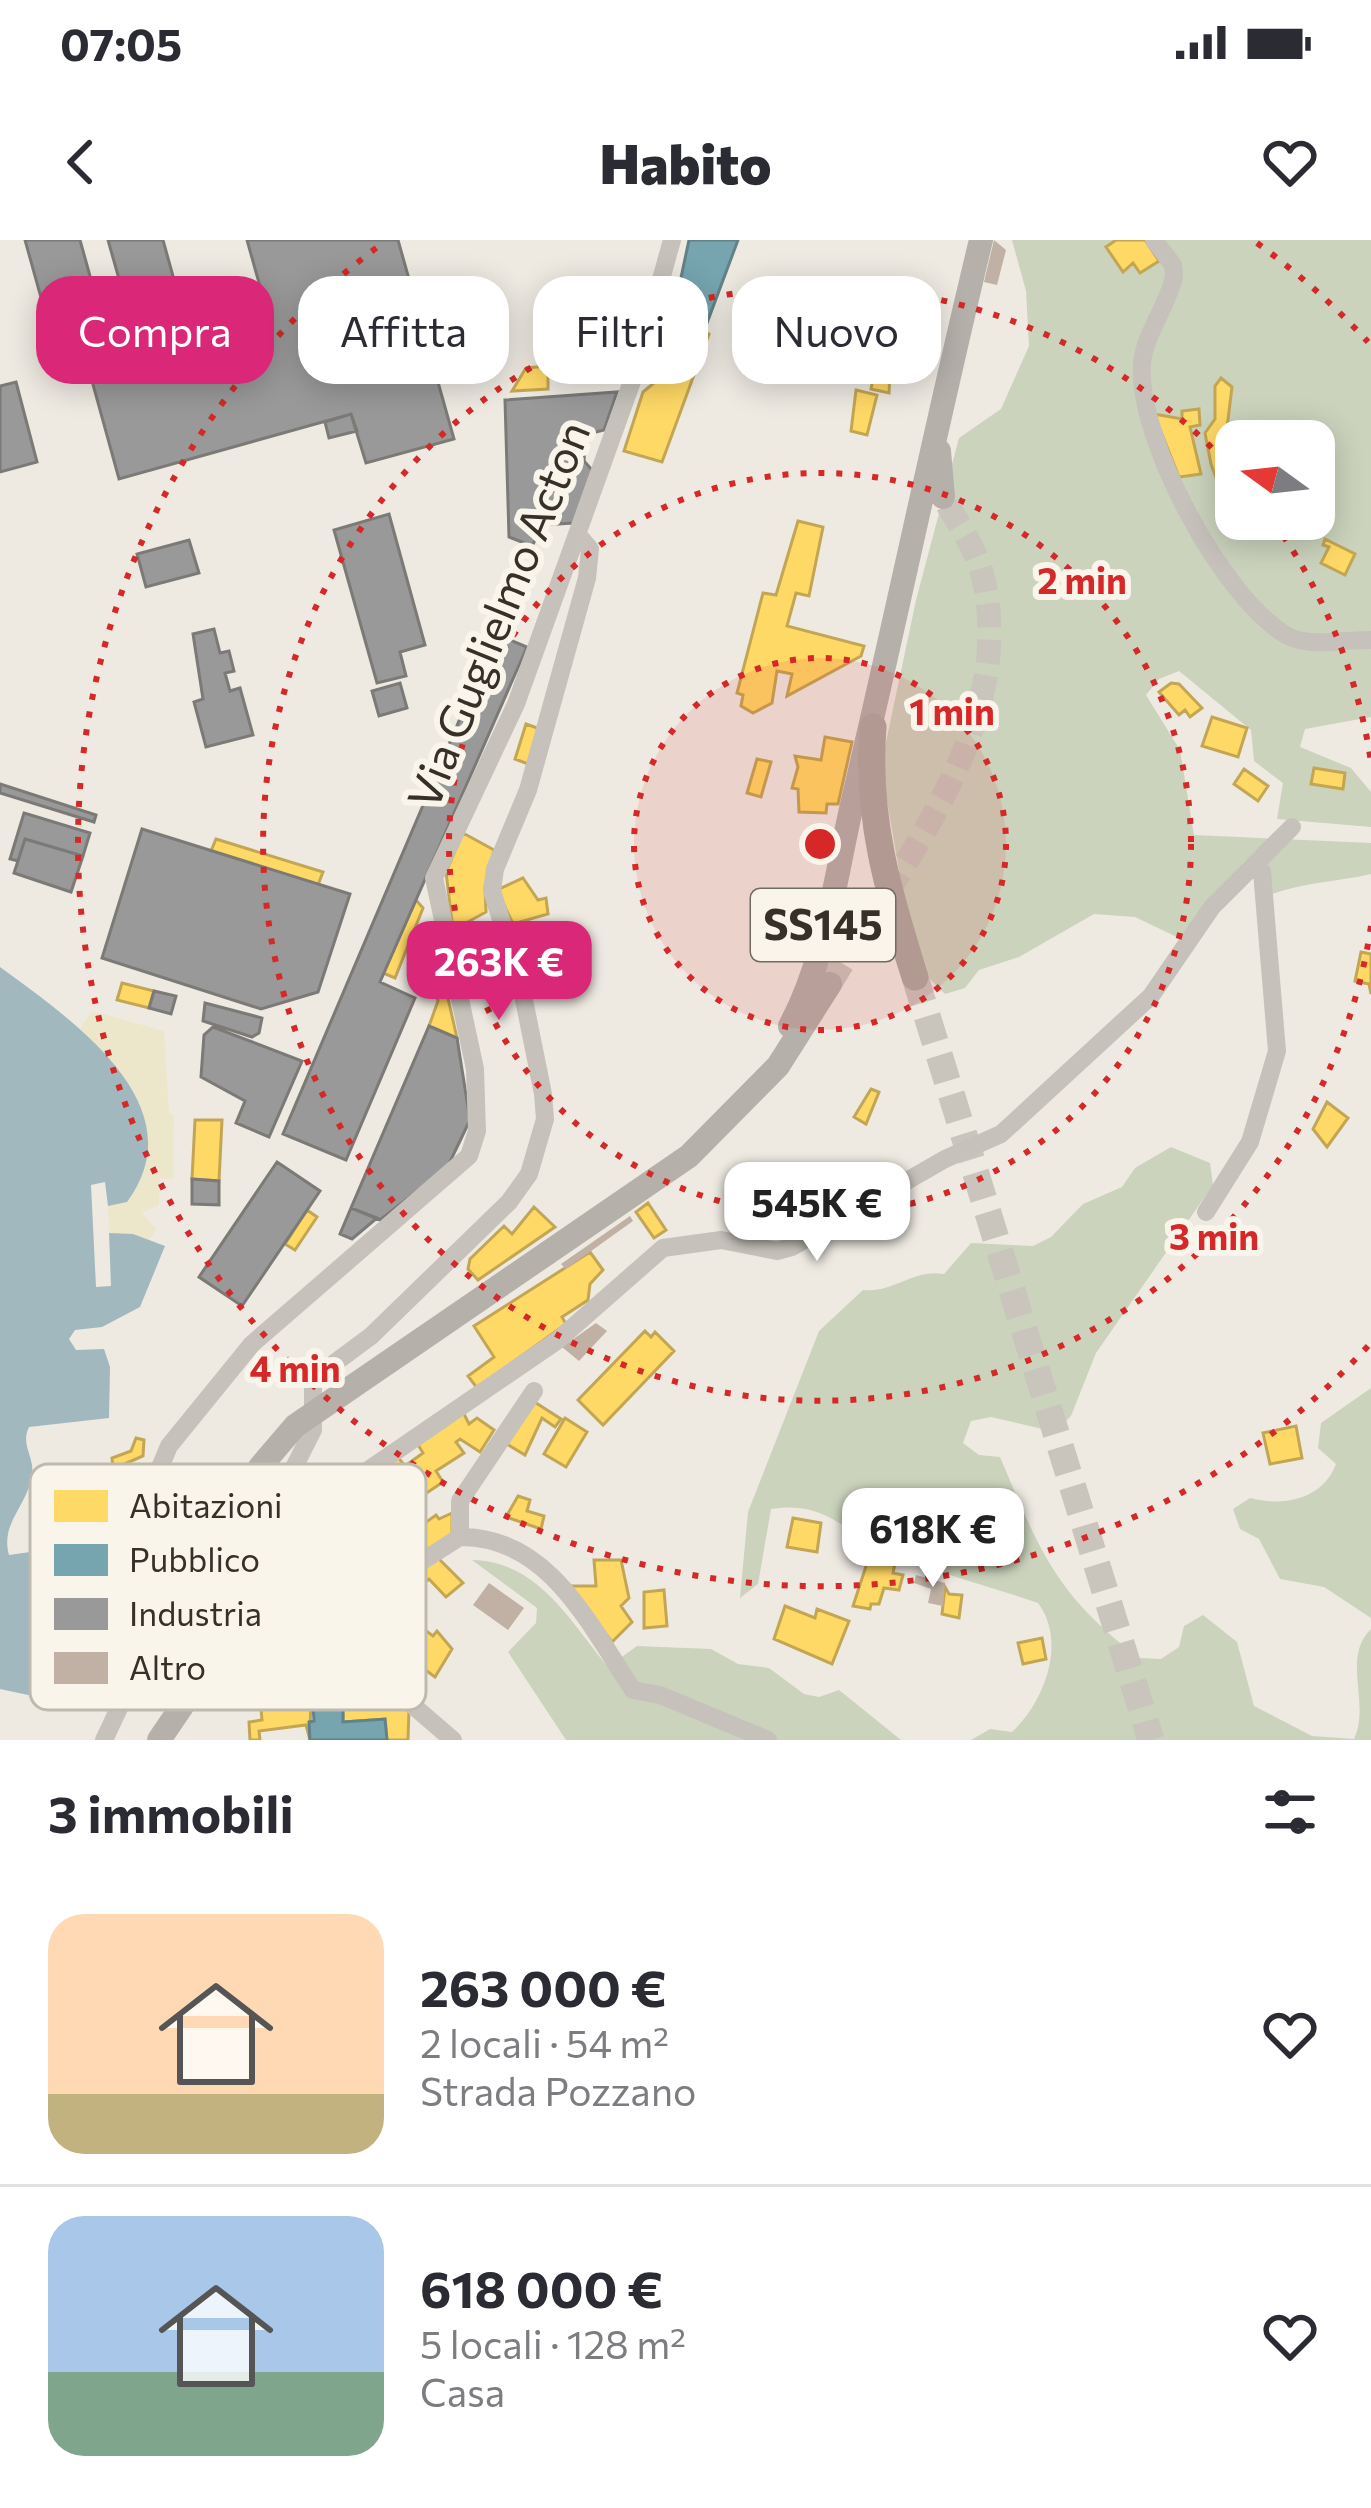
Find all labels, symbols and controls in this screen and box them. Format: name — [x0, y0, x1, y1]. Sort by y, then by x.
text: 07:05 — [60, 15, 182, 70]
icon: back — [48, 129, 114, 195]
text: Habito — [600, 129, 772, 195]
icon: heart — [1257, 129, 1323, 195]
chip: Compra — [36, 276, 274, 384]
chip: Affitta — [298, 276, 509, 384]
chip: Filtri — [533, 276, 708, 384]
chip: Nuovo — [732, 276, 941, 384]
street label: Via Guglielmo Acton — [394, 412, 600, 816]
north arrow — [1215, 420, 1335, 540]
map controls — [1215, 420, 1335, 540]
text: 2 min — [1037, 557, 1127, 601]
text: 1 min — [909, 688, 995, 732]
centre of rings — [799, 823, 841, 865]
road number: SS145 — [751, 889, 895, 961]
pin: 263K € — [401, 921, 597, 1023]
text: 263K € — [434, 936, 564, 984]
pin: 545K € — [719, 1162, 915, 1264]
text: 545K € — [751, 1177, 883, 1225]
text: 3 min — [1169, 1213, 1259, 1257]
text: 4 min — [249, 1345, 341, 1389]
legend — [30, 1464, 426, 1710]
text: Abitazioni — [129, 1484, 283, 1525]
pin: 618K € — [835, 1488, 1031, 1590]
text: 618K € — [869, 1503, 997, 1551]
text: Pubblico — [129, 1538, 260, 1579]
text: Industria — [129, 1592, 262, 1633]
text: Altro — [129, 1646, 206, 1687]
icon: filters — [1257, 1779, 1323, 1845]
text: 3 immobili — [48, 1781, 294, 1844]
text: 263 000 € — [420, 1955, 667, 2018]
icon: home — [144, 1962, 288, 2106]
icon: heart — [1257, 2001, 1323, 2067]
text: 2 locali · 54 m² — [420, 2018, 669, 2066]
text: Strada Pozzano — [420, 2066, 696, 2114]
text: 618 000 € — [420, 2256, 663, 2319]
icon: home — [144, 2264, 288, 2408]
icon: heart — [1257, 2303, 1323, 2369]
text: 5 locali · 128 m² — [420, 2319, 686, 2367]
text: Casa — [420, 2367, 505, 2415]

